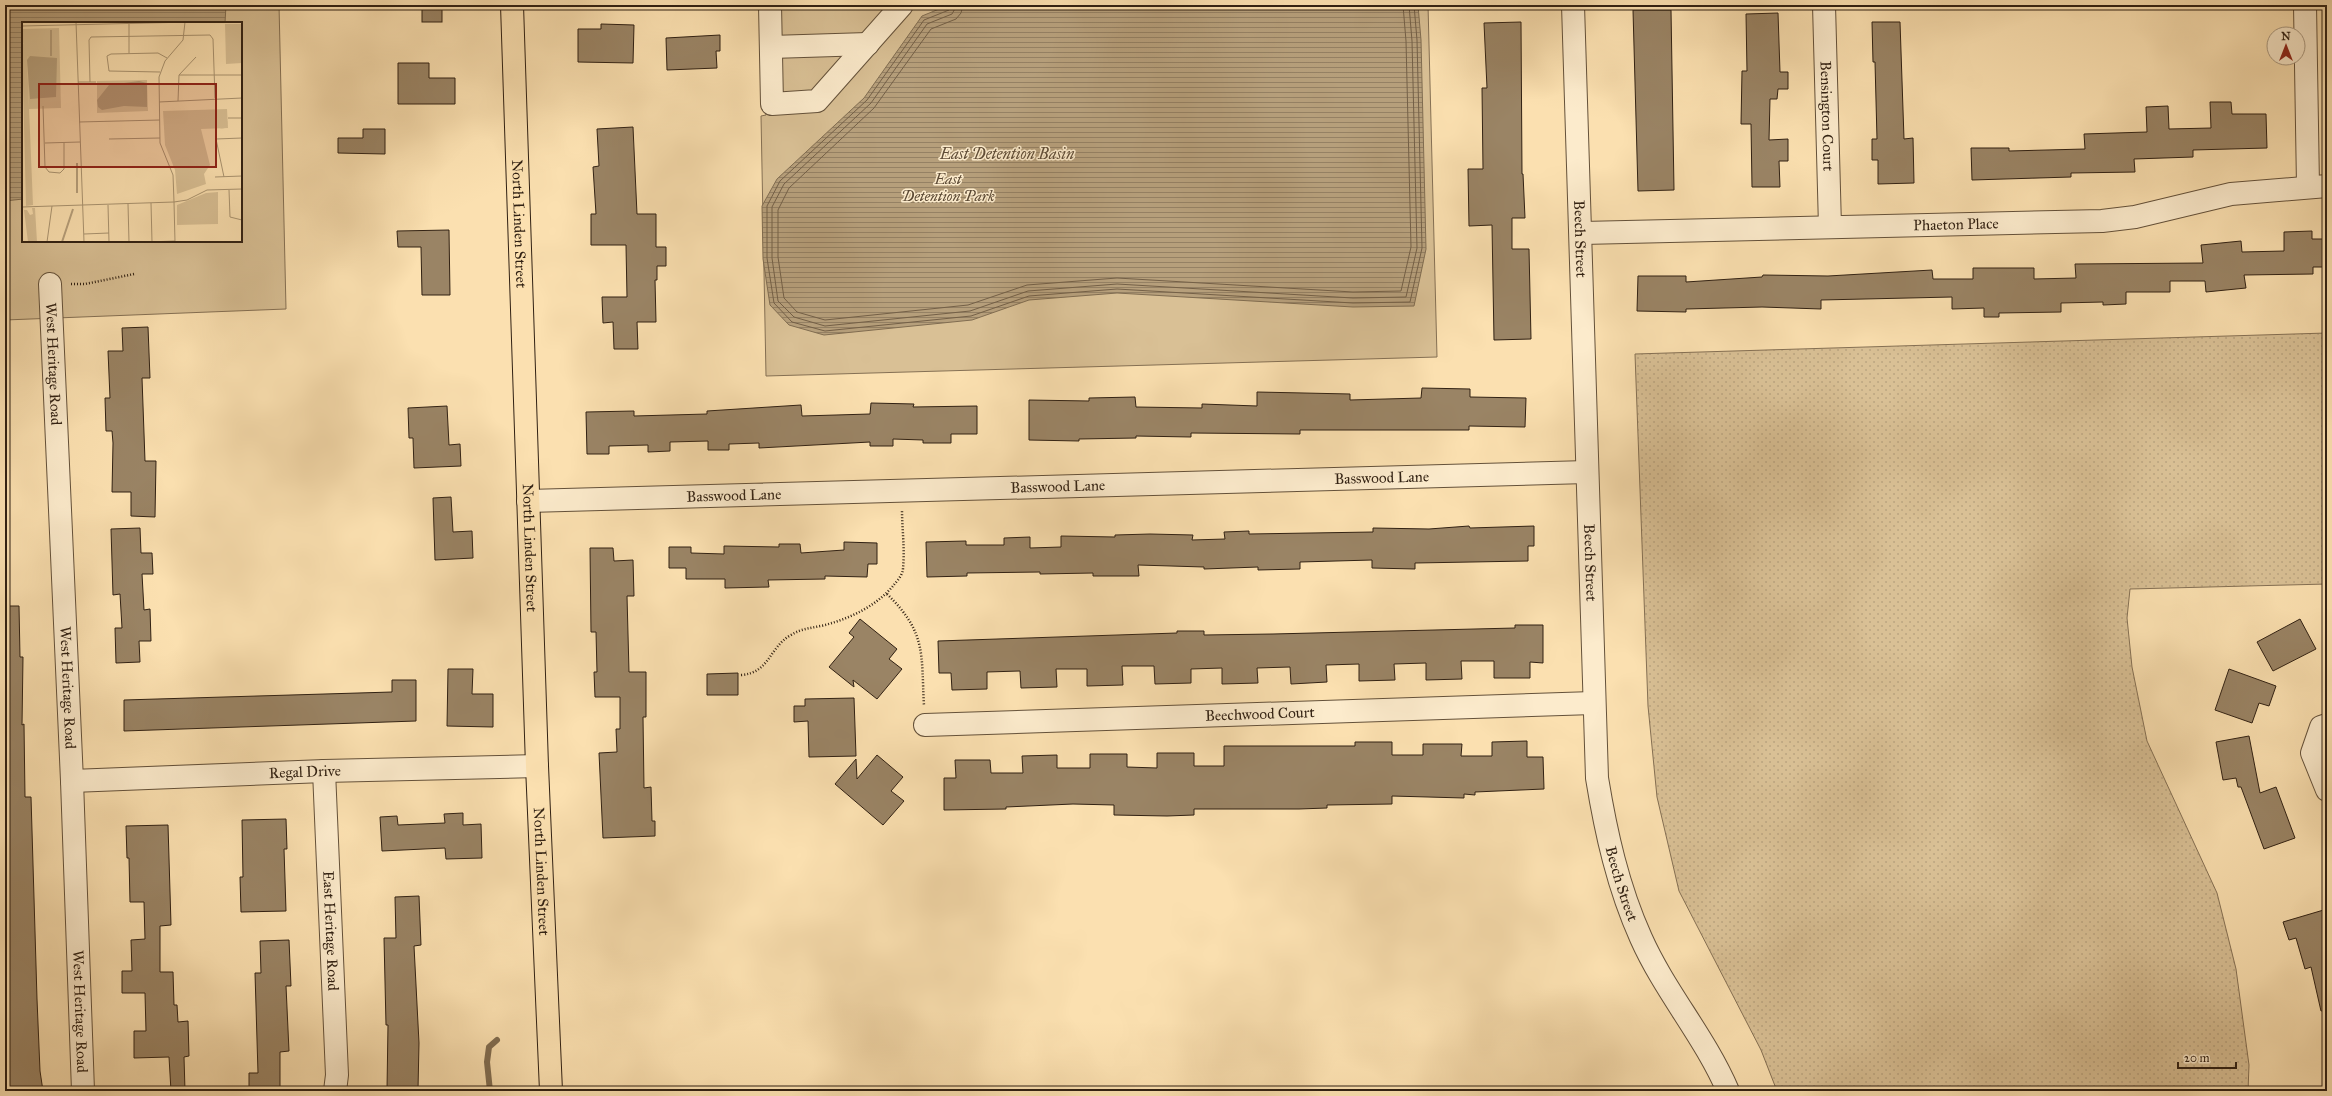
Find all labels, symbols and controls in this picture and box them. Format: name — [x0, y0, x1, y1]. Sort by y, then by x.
inset map — [22, 22, 242, 242]
north arrow — [2266, 26, 2306, 66]
text: N — [2281, 30, 2291, 43]
street label: Bensington Court — [1817, 61, 1838, 172]
water label: East Detention Basin — [939, 144, 1075, 163]
street label: North Linden Street — [508, 159, 530, 289]
park label: East Detention Park — [901, 170, 995, 205]
street label: Beech Street — [1570, 200, 1590, 279]
street label: Phaeton Place — [1913, 214, 1999, 234]
street label: West Heritage Road — [42, 302, 65, 426]
street label: Basswood Lane — [1334, 467, 1429, 488]
street label: Basswood Lane — [1010, 476, 1105, 497]
street label: North Linden Street — [519, 483, 541, 613]
street label: Basswood Lane — [686, 485, 782, 506]
street label: Beech Street — [1580, 524, 1601, 602]
street label: West Heritage Road — [56, 626, 80, 750]
street label: Beechwood Court — [1205, 703, 1316, 725]
street label: Regal Drive — [268, 762, 341, 782]
street label: North Linden Street — [530, 807, 553, 937]
street label: Beech Street — [1602, 844, 1642, 924]
street label: East Heritage Road — [319, 871, 342, 992]
street label: West Heritage Road — [69, 950, 91, 1074]
scale bar — [2178, 1044, 2236, 1070]
text: 20 m — [2184, 1051, 2210, 1065]

